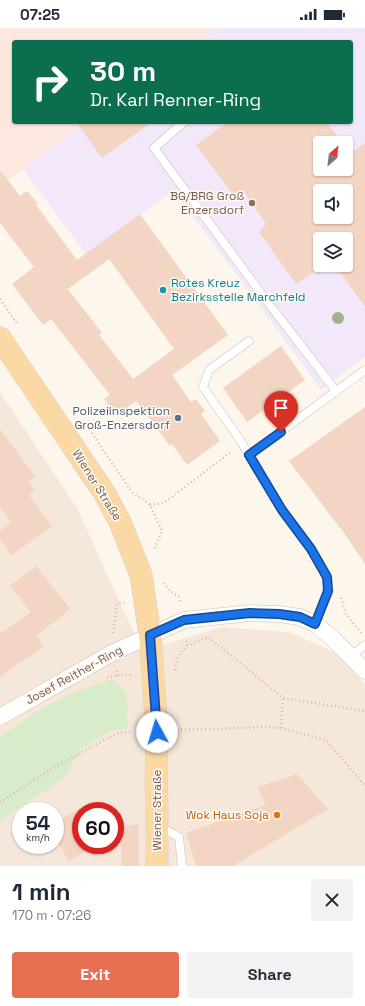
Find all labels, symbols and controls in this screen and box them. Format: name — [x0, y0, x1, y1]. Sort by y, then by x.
text: 07:25 — [20, 5, 60, 24]
text: 30 m — [90, 53, 156, 89]
icon: right — [24, 56, 76, 108]
text: Dr. Karl Renner-Ring — [90, 88, 261, 111]
north arrow — [313, 136, 353, 176]
map controls — [313, 136, 353, 272]
button: sound — [313, 184, 353, 224]
place label: BG/BRG Groß Enzersdorf — [170, 188, 244, 218]
marker: BG/BRG Groß Enzersdorf — [247, 198, 257, 208]
button: layers — [313, 232, 353, 272]
place label: Rotes Kreuz Bezirksstelle Marchfeld — [171, 275, 306, 305]
marker: Rotes Kreuz Bezirksstelle Marchfeld — [158, 285, 168, 295]
pin — [264, 391, 298, 432]
icon: arrive — [270, 397, 292, 419]
place label: Polizeiinspektion Groß-Enzersdorf — [72, 403, 170, 433]
marker: Polizeiinspektion Groß-Enzersdorf — [173, 413, 183, 423]
street label: Wiener Straße — [69, 446, 125, 524]
street label: Josef Reither-Ring — [23, 642, 125, 708]
position arrow — [136, 711, 178, 753]
street label: Wiener Straße — [149, 769, 165, 851]
speed limit sign: 60 — [72, 802, 124, 854]
place label: Wok Haus Soja — [186, 807, 269, 823]
text: 54 — [26, 810, 50, 836]
marker: Wok Haus Soja — [272, 810, 282, 820]
text: km/h — [26, 831, 50, 844]
text: 1 min — [12, 876, 71, 907]
button: close — [311, 879, 353, 921]
text: 170 m · 07:26 — [12, 907, 91, 924]
button: Exit — [12, 952, 179, 998]
button: Share — [187, 952, 353, 998]

